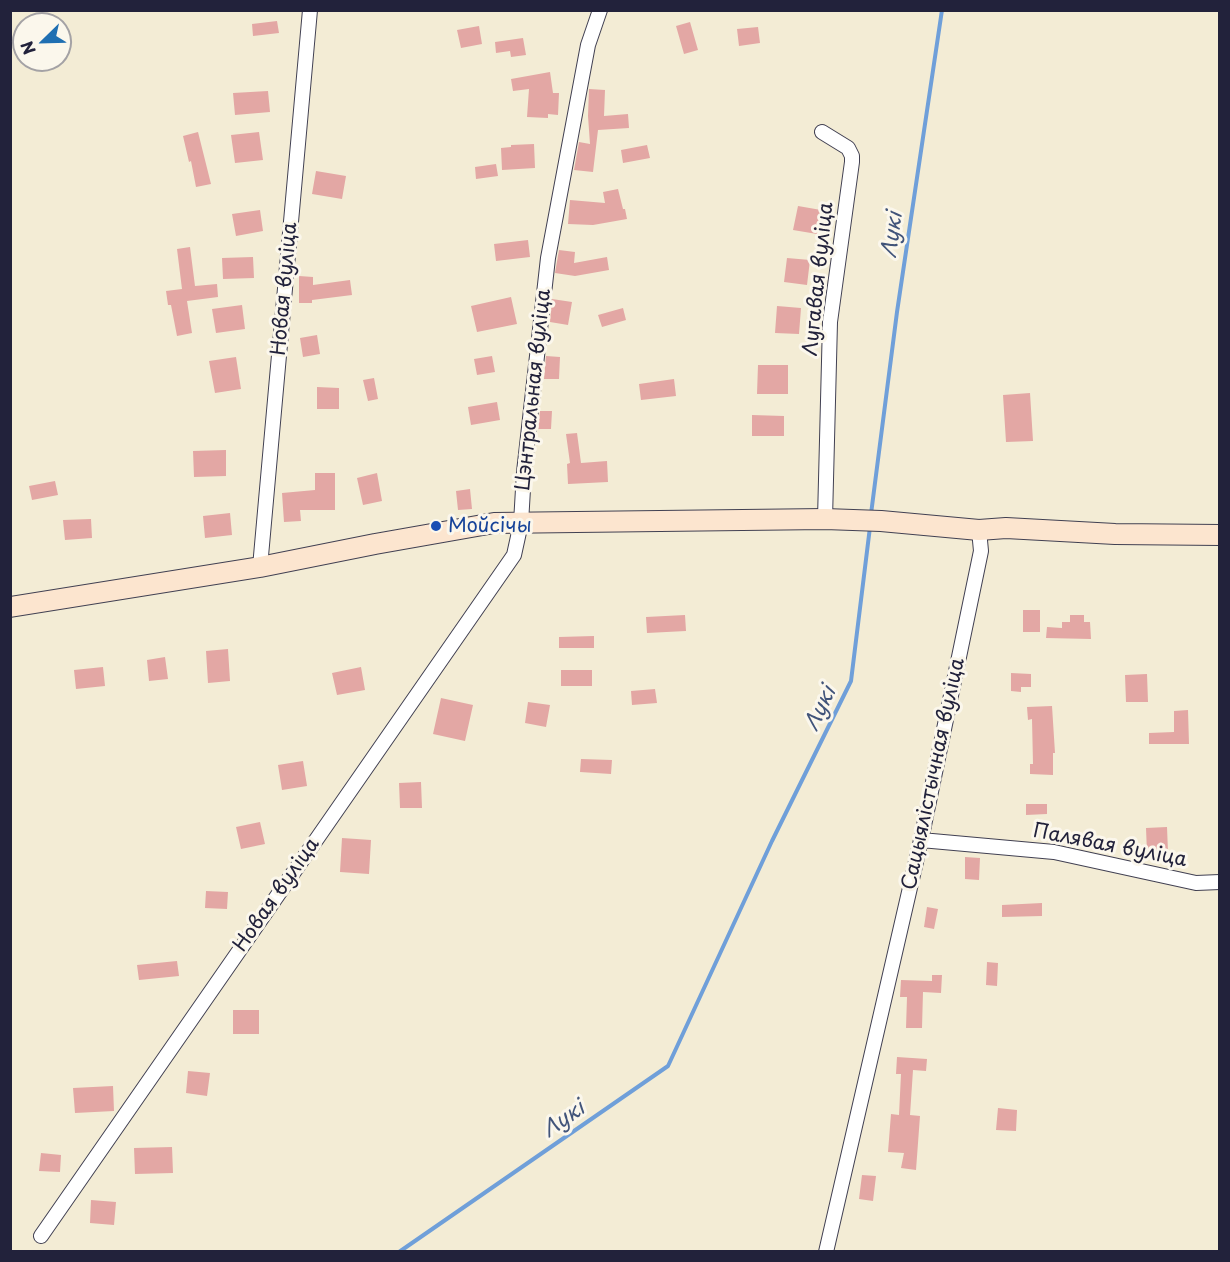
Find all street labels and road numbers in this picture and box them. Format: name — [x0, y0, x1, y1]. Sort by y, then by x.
street label: Лугавая вуліца — [799, 201, 839, 357]
street label: Новая вуліца — [267, 221, 303, 357]
street label: Цэнтральная вуліца — [511, 288, 557, 492]
street label: Сацыялістычная вуліца — [898, 656, 970, 892]
street label: Палявая вуліца — [1031, 819, 1189, 873]
street label: Новая вуліца — [229, 833, 325, 957]

